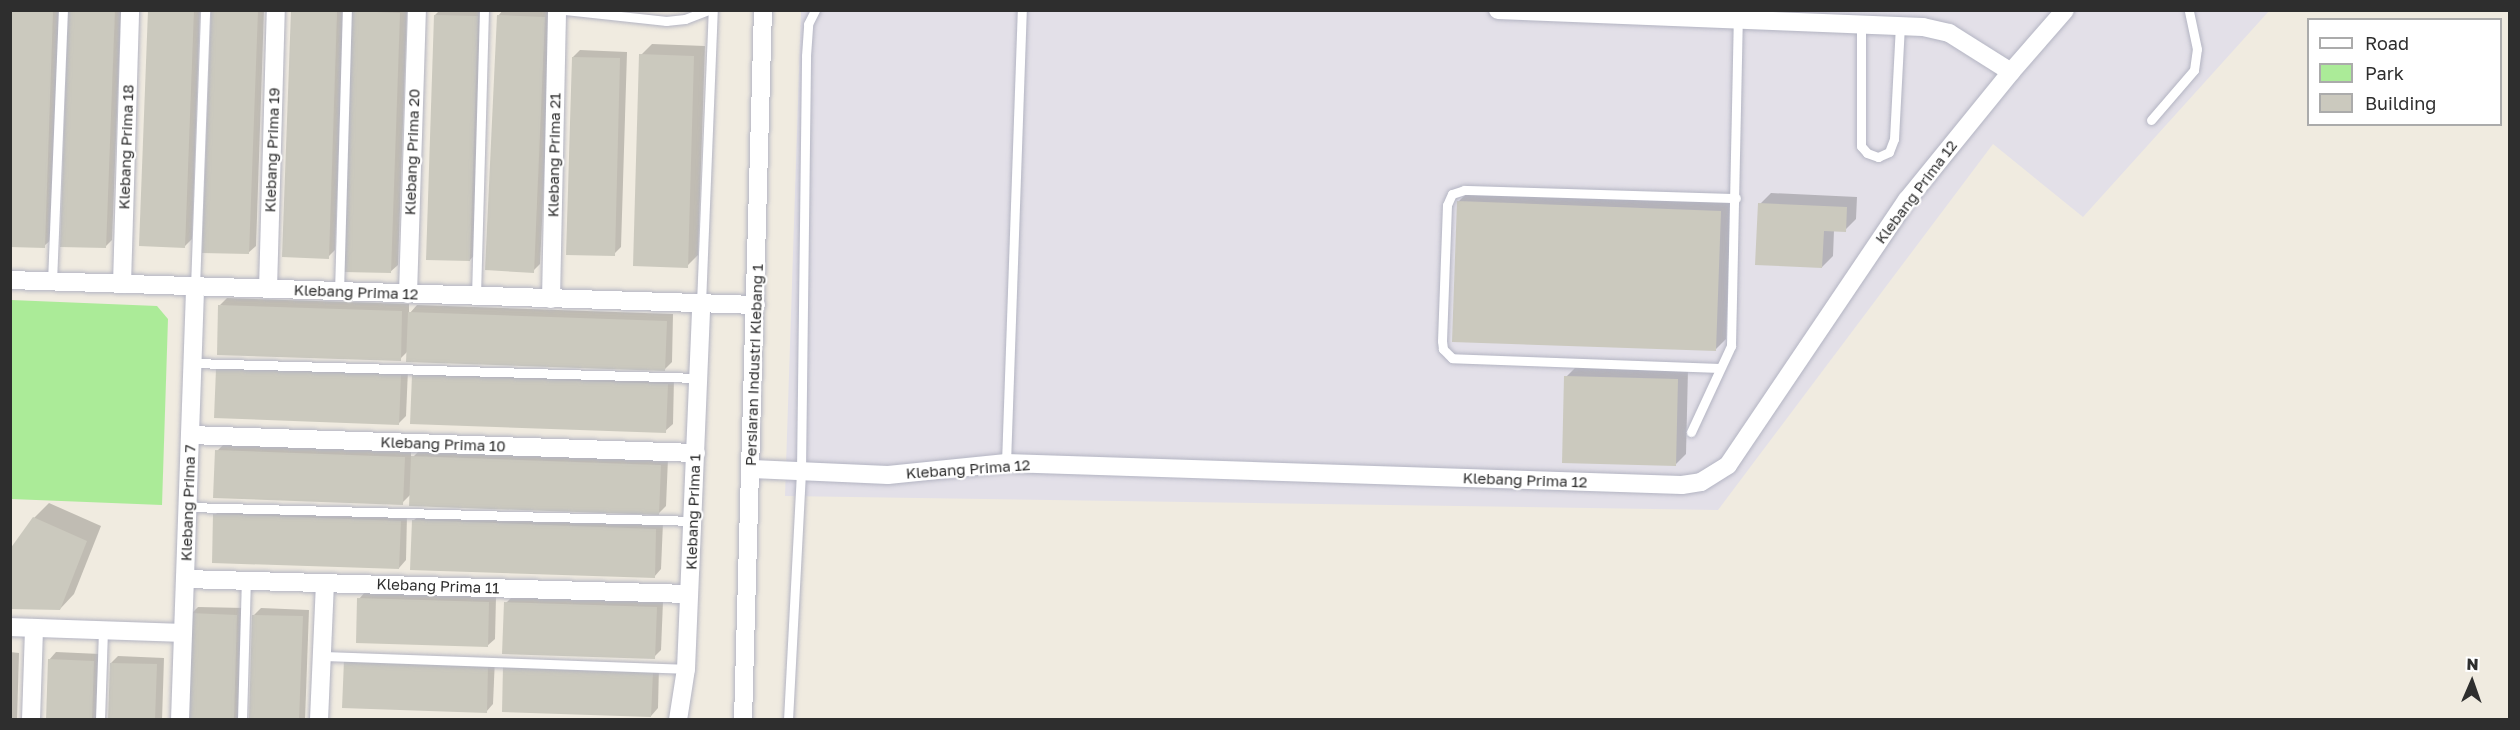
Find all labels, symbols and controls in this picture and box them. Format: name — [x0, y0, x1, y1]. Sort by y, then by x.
legend — [2307, 18, 2502, 126]
text: Road — [2365, 32, 2409, 54]
text: Park — [2365, 62, 2404, 84]
street label: Klebang Prima 18 — [115, 84, 137, 210]
street label: Klebang Prima 19 — [261, 87, 283, 213]
street label: Klebang Prima 20 — [401, 88, 423, 216]
text: Building — [2365, 92, 2436, 114]
street label: Klebang Prima 21 — [544, 93, 564, 217]
street label: Klebang Prima 12 — [1871, 137, 1961, 247]
street label: Persiaran Industri Klebang 1 — [741, 264, 767, 466]
street label: Klebang Prima 12 — [293, 281, 419, 303]
street label: Klebang Prima 10 — [380, 433, 506, 455]
street label: Klebang Prima 7 — [177, 444, 199, 562]
street label: Klebang Prima 1 — [682, 454, 704, 570]
street label: Klebang Prima 12 — [905, 456, 1031, 482]
street label: Klebang Prima 12 — [1462, 469, 1588, 491]
street label: Klebang Prima 11 — [376, 575, 500, 597]
north arrow — [2442, 652, 2502, 712]
text: N — [2466, 654, 2479, 674]

